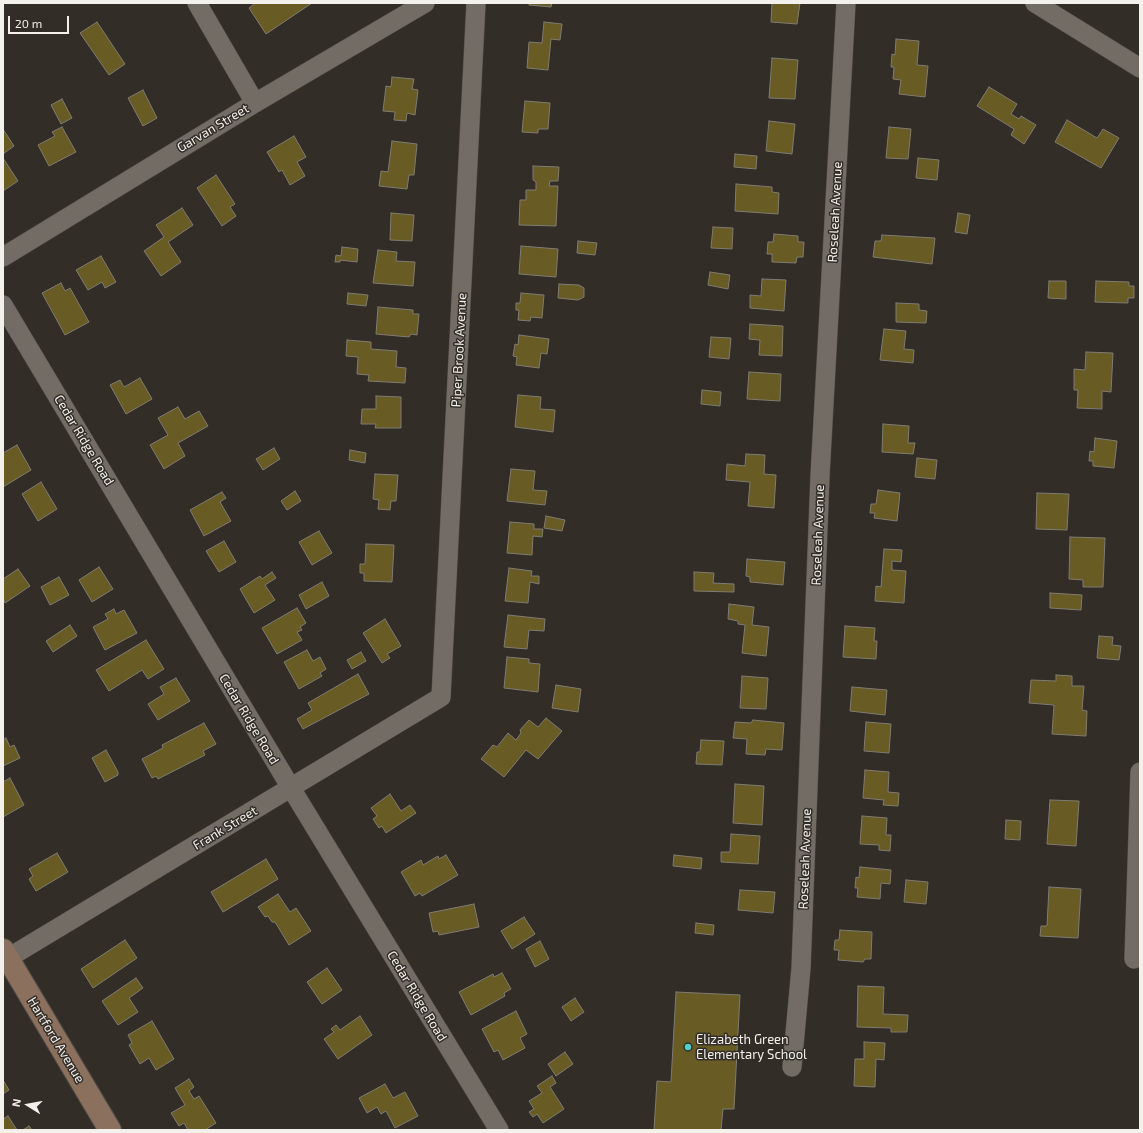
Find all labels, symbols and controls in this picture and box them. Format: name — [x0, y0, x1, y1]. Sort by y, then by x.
scale bar — [10, 8, 71, 34]
text: 20 m — [15, 16, 42, 30]
street label: Garvan Street — [174, 100, 252, 156]
street label: Roseleah Avenue — [825, 161, 845, 263]
street label: Piper Brook Avenue — [448, 292, 470, 408]
street label: Cedar Ridge Road — [51, 392, 117, 488]
street label: Roseleah Avenue — [808, 484, 828, 586]
street label: Cedar Ridge Road — [216, 671, 282, 767]
street label: Frank Street — [190, 803, 260, 853]
street label: Roseleah Avenue — [795, 808, 815, 910]
street label: Cedar Ridge Road — [384, 948, 450, 1044]
street label: Hartford Avenue — [24, 994, 88, 1086]
place label: Elizabeth Green Elementary School — [696, 1032, 807, 1063]
marker: Elizabeth Green Elementary School — [683, 1042, 693, 1052]
north arrow — [8, 1085, 48, 1125]
text: N — [9, 1097, 23, 1108]

